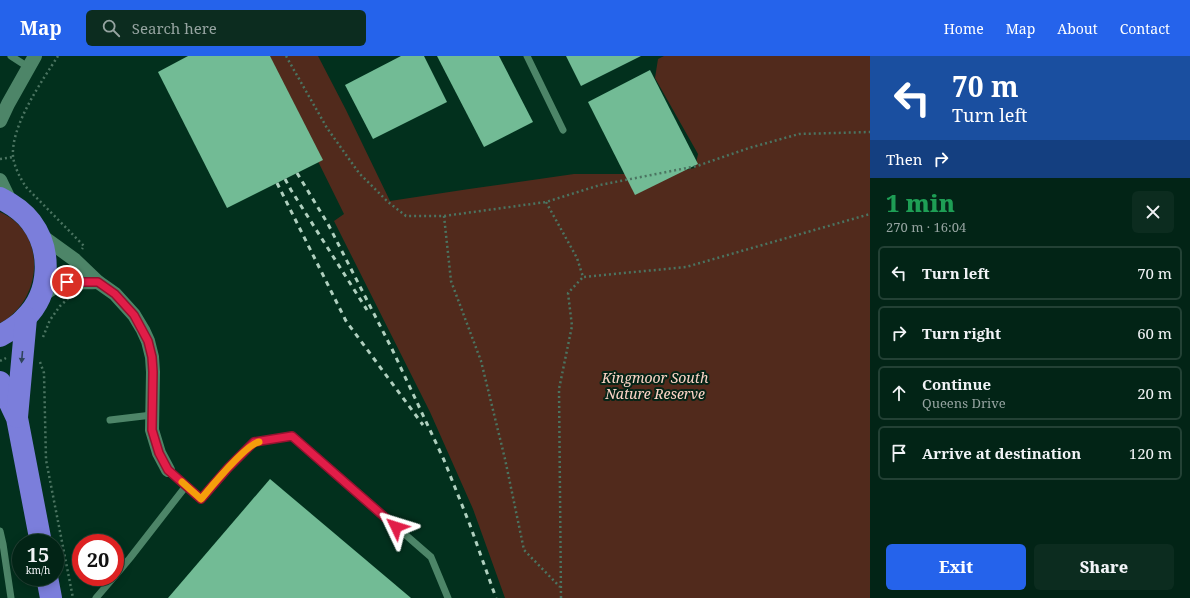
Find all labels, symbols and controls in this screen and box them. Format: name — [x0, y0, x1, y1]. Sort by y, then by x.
search box — [86, 10, 366, 46]
text: Map — [20, 15, 62, 41]
icon: search — [100, 17, 122, 39]
text: Search here — [132, 18, 217, 38]
text: Home — [944, 19, 984, 38]
text: Map — [1006, 19, 1035, 38]
text: About — [1057, 19, 1098, 38]
text: Contact — [1120, 19, 1170, 38]
text: 70 m — [952, 67, 1019, 105]
icon: left — [886, 72, 938, 124]
text: Turn left — [952, 103, 1027, 127]
icon: right — [930, 148, 952, 170]
text: Then — [886, 149, 922, 169]
text: 1 min — [886, 186, 955, 219]
button: close — [1132, 191, 1174, 233]
text: 270 m · 16:04 — [886, 218, 966, 236]
icon: left — [888, 262, 910, 284]
text: Turn left — [922, 263, 990, 283]
text: 70 m — [1137, 263, 1172, 283]
pin — [50, 265, 84, 299]
icon: arrive — [56, 271, 78, 293]
icon: right — [888, 322, 910, 344]
text: Turn right — [922, 323, 1001, 343]
text: 60 m — [1137, 323, 1172, 343]
one-way arrow — [19, 351, 25, 363]
park label: Kingmoor South Nature Reserve — [601, 368, 709, 403]
text: Continue — [922, 374, 991, 394]
icon: ahead — [888, 382, 910, 404]
text: 20 m — [1137, 383, 1172, 403]
text: Queens Drive — [922, 394, 1006, 412]
icon: arrive — [888, 442, 910, 464]
text: Arrive at destination — [922, 443, 1081, 463]
text: 120 m — [1129, 443, 1172, 463]
position arrow — [375, 506, 417, 548]
speed limit sign: 20 — [72, 534, 124, 586]
text: 15 — [27, 541, 49, 568]
button: Exit — [886, 544, 1026, 590]
button: Share — [1034, 544, 1174, 590]
text: km/h — [26, 563, 50, 577]

